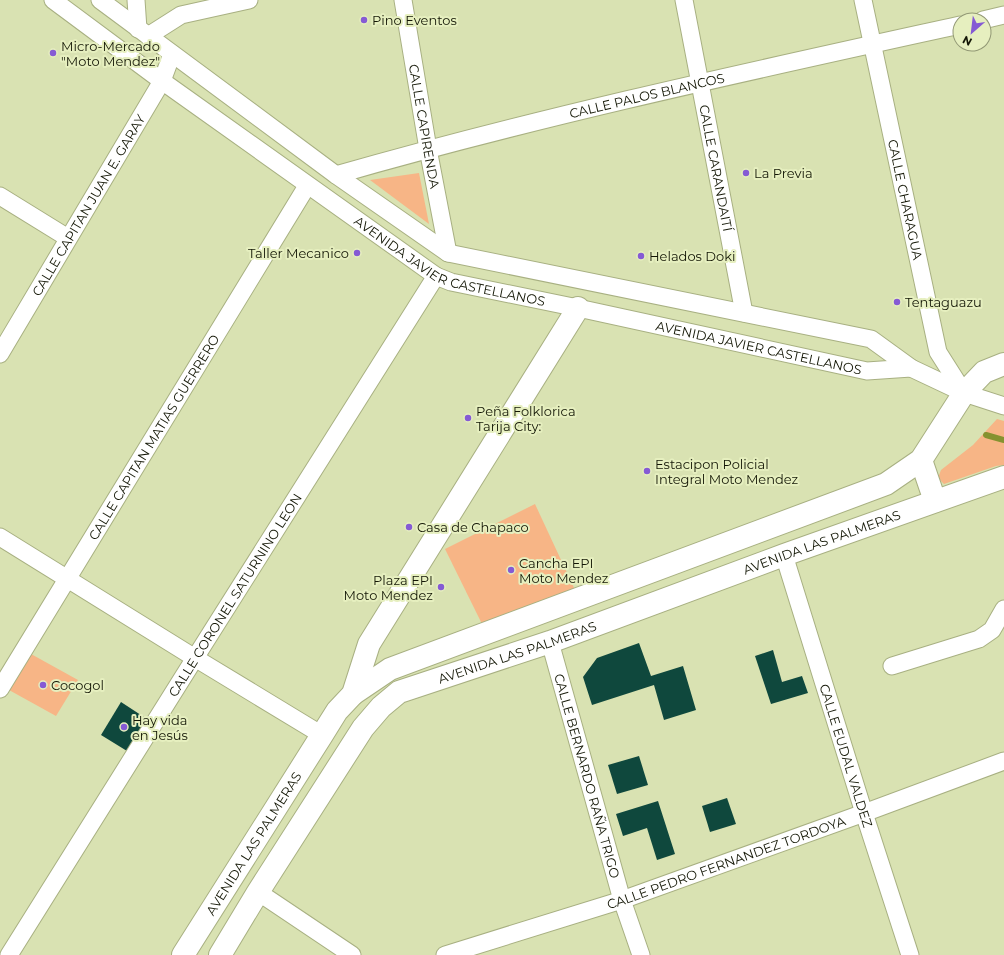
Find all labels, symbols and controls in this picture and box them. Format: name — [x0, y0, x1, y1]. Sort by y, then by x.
place label: Pino Eventos — [372, 12, 457, 28]
north arrow — [952, 12, 992, 52]
marker: Pino Eventos — [359, 15, 369, 25]
text: N — [960, 33, 975, 49]
place label: Micro-Mercado "Moto Mendez" — [61, 38, 160, 69]
marker: Micro-Mercado "Moto Mendez" — [48, 48, 58, 58]
street label: CALLE CAPIRENDA — [406, 63, 444, 190]
street label: CALLE PALOS BLANCOS — [568, 70, 726, 121]
street label: CALLE CARANDAITÍ — [696, 103, 736, 234]
street label: CALLE CAPITAN JUAN E. GARAY — [28, 111, 149, 299]
street label: CALLE CHARAGUA — [885, 138, 926, 262]
place label: La Previa — [754, 165, 813, 181]
marker: La Previa — [741, 168, 751, 178]
street label: AVENIDA JAVIER CASTELLANOS — [351, 212, 547, 309]
place label: Taller Mecanico — [248, 245, 349, 261]
marker: Taller Mecanico — [352, 248, 362, 258]
place label: Helados Doki — [649, 248, 735, 264]
marker: Helados Doki — [636, 251, 646, 261]
place label: Tentaguazu — [905, 294, 982, 310]
marker: Tentaguazu — [892, 297, 902, 307]
street label: AVENIDA JAVIER CASTELLANOS — [654, 317, 863, 378]
street label: CALLE CAPITAN MATIAS GUERRERO — [85, 331, 223, 543]
place label: Peña Folklorica Tarija City: — [476, 403, 576, 434]
marker: Peña Folklorica Tarija City: — [463, 413, 473, 423]
place label: Estacipon Policial Integral Moto Mendez — [655, 456, 799, 487]
marker: Estacipon Policial Integral Moto Mendez — [642, 466, 652, 476]
street label: CALLE CORONEL SATURNINO LEON — [165, 490, 305, 700]
street label: AVENIDA LAS PALMERAS — [741, 506, 903, 578]
place label: Casa de Chapaco — [417, 519, 529, 535]
marker: Casa de Chapaco — [404, 522, 414, 532]
place label: Cancha EPI Moto Mendez — [519, 555, 609, 586]
marker: Cancha EPI Moto Mendez — [506, 565, 516, 575]
place label: Plaza EPI Moto Mendez — [344, 572, 433, 603]
marker: Plaza EPI Moto Mendez — [436, 582, 446, 592]
street label: AVENIDA LAS PALMERAS — [436, 618, 598, 687]
street label: CALLE BERNARDO RAÑA TRIGO — [551, 672, 624, 880]
place label: Cocogol — [51, 677, 104, 693]
marker: Cocogol — [38, 680, 48, 690]
street label: CALLE EUDAL VALDEZ — [816, 682, 876, 830]
place label: Hay vida en Jesús — [132, 712, 188, 743]
marker: Hay vida en Jesús — [119, 722, 129, 732]
street label: AVENIDA LAS PALMERAS — [202, 769, 305, 918]
street label: CALLE PEDRO FERNANDEZ TORDOYA — [605, 812, 848, 912]

